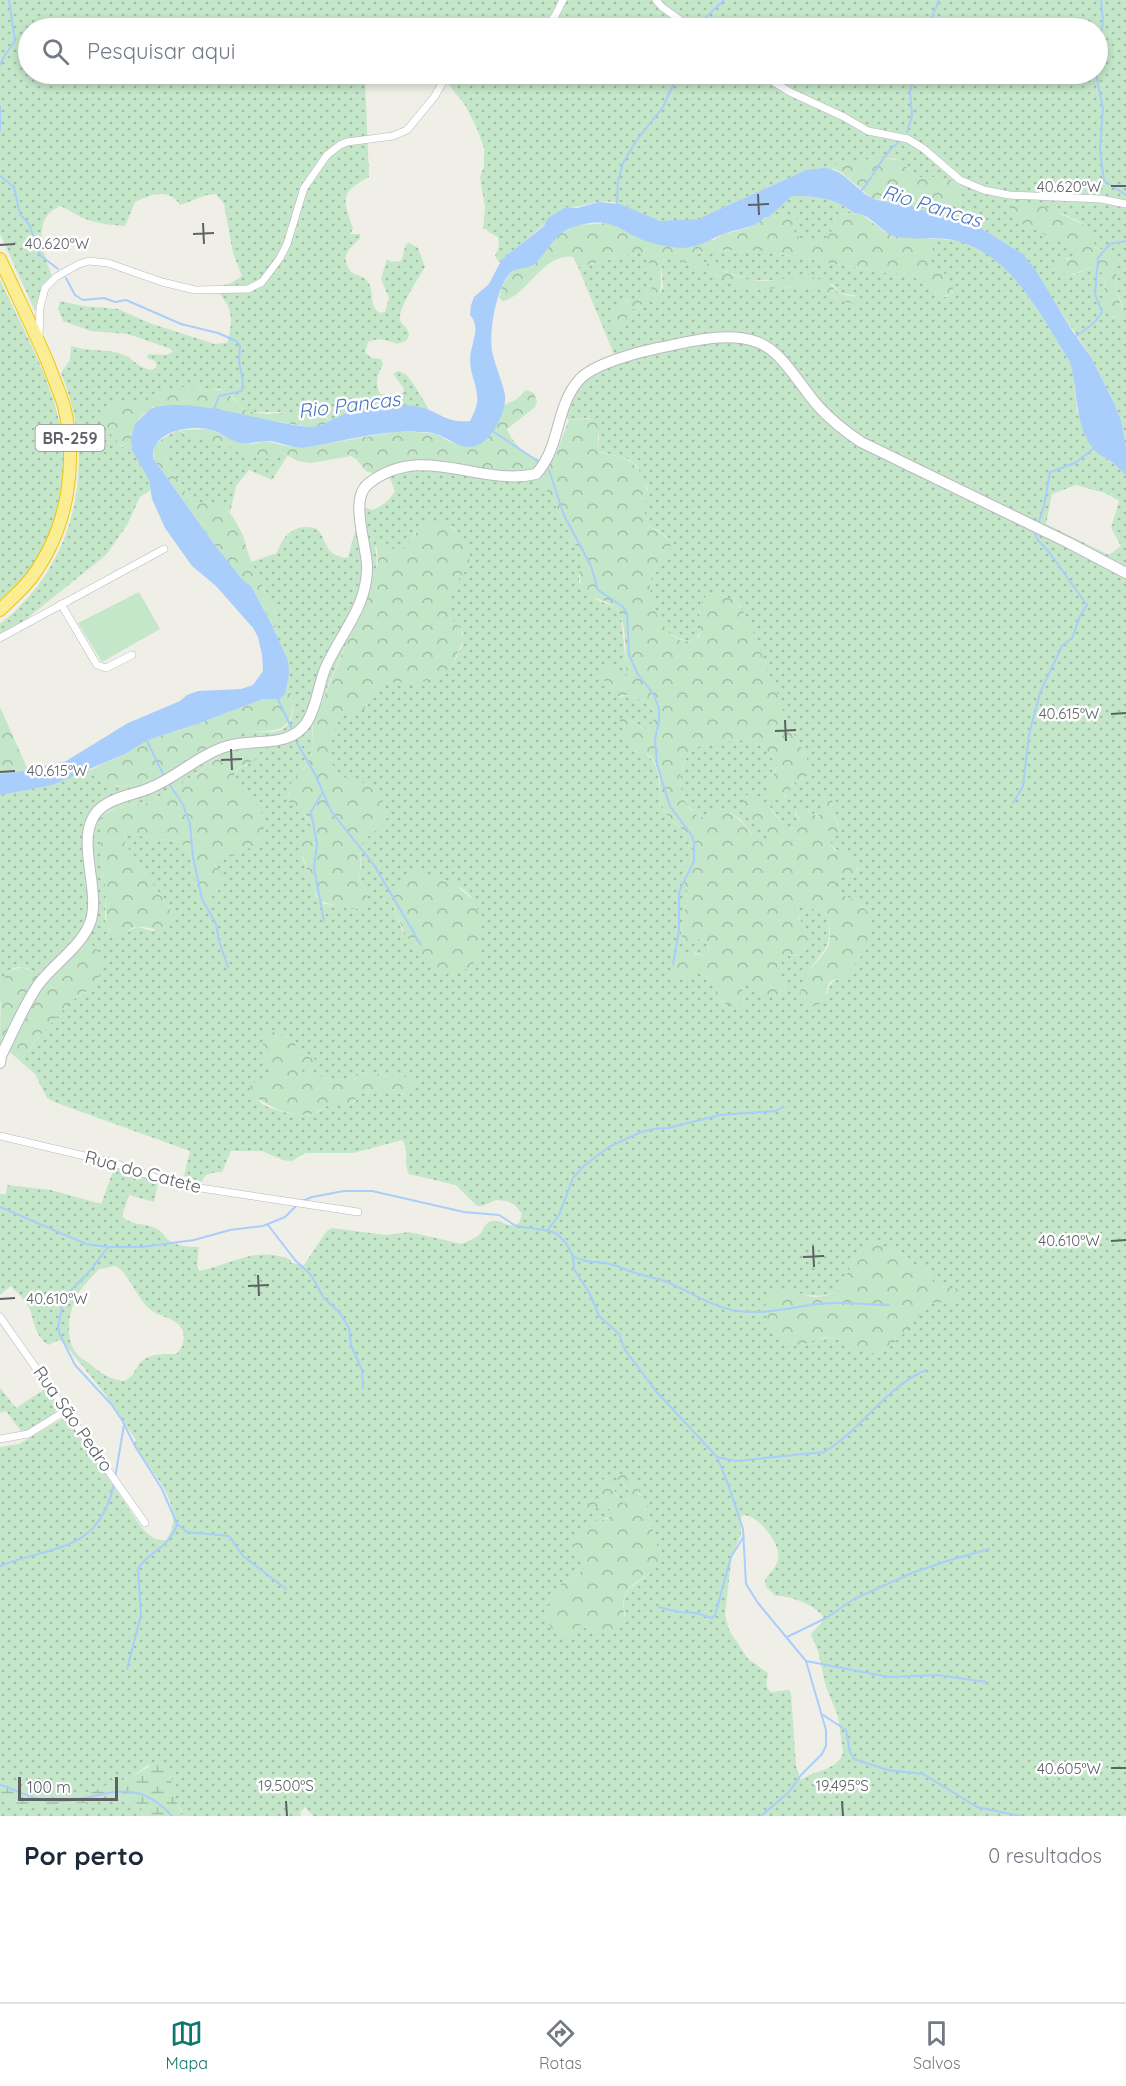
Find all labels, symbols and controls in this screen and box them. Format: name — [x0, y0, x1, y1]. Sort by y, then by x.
search box — [18, 18, 1108, 84]
icon: search — [39, 35, 72, 68]
text: Pesquisar aqui — [87, 37, 235, 65]
text: 40.620°W — [1037, 177, 1102, 196]
water label: Rio Pancas — [879, 179, 986, 233]
text: 40.620°W — [25, 234, 90, 253]
water label: Rio Pancas — [297, 386, 403, 423]
road number: BR-259 — [36, 425, 104, 451]
text: 40.615°W — [1039, 704, 1100, 723]
text: 40.615°W — [27, 761, 88, 780]
street label: Rua do Catete — [82, 1145, 204, 1198]
text: 40.610°W — [1038, 1231, 1100, 1250]
text: 40.610°W — [26, 1289, 88, 1308]
street label: Rua São Pedro — [28, 1361, 118, 1476]
text: 40.605°W — [1037, 1759, 1102, 1778]
scale bar — [18, 1774, 118, 1802]
text: 19.500°S — [258, 1776, 314, 1795]
text: 19.495°S — [815, 1776, 869, 1795]
text: 100 m — [27, 1777, 71, 1797]
text: Por perto — [24, 1839, 144, 1872]
text: 0 resultados — [988, 1843, 1102, 1868]
tab: Mapa — [166, 2017, 208, 2073]
tab: Rotas — [539, 2017, 582, 2073]
tab: Salvos — [913, 2017, 960, 2073]

